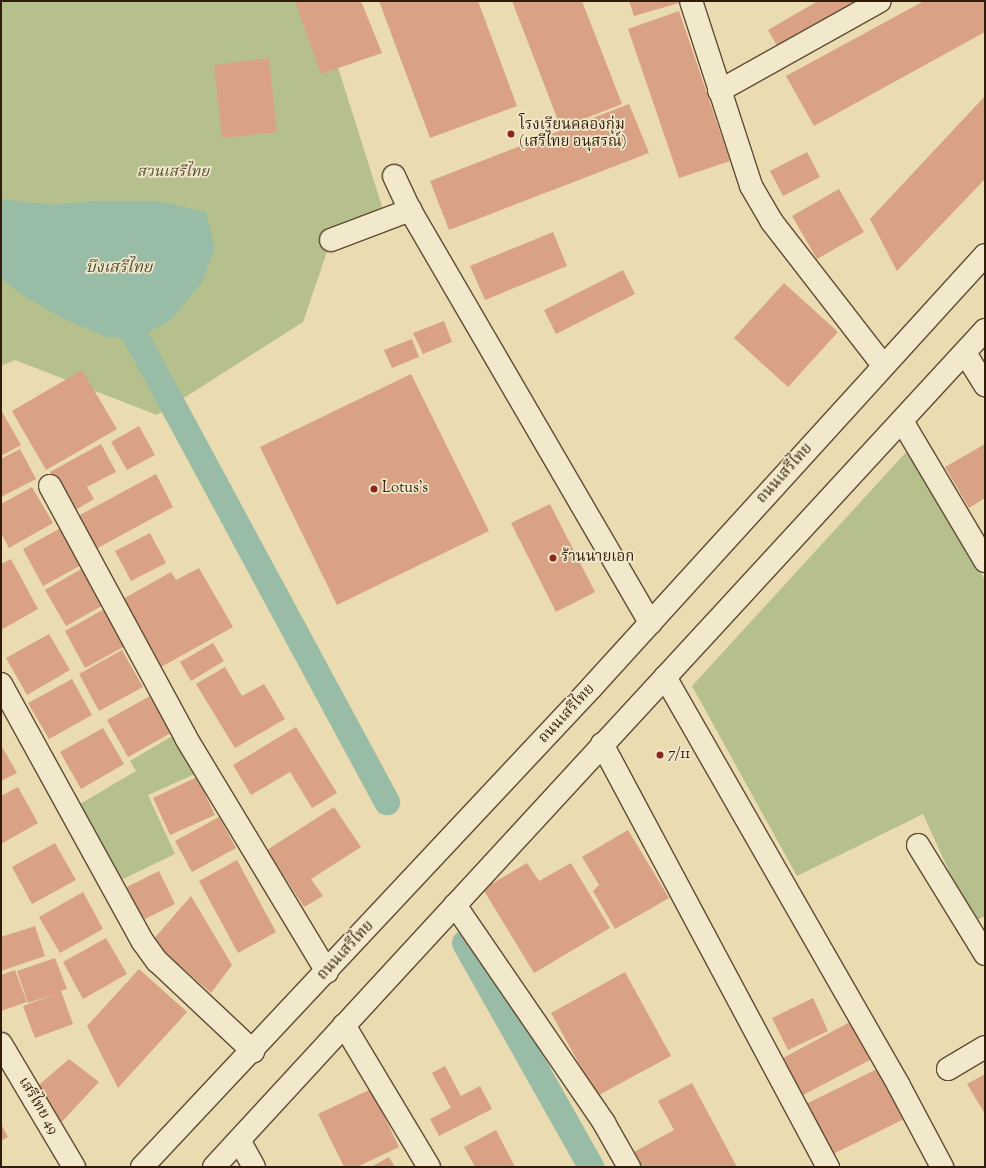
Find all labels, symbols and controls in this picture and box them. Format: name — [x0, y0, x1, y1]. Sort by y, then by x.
place label: โรงเรียนคลองกุ่ม (เสรีไทย อนุสรณ์) — [519, 116, 627, 151]
marker: โรงเรียนคลองกุ่ม (เสรีไทย อนุสรณ์) — [506, 129, 516, 139]
park label: สวนเสรีไทย — [137, 164, 209, 182]
water label: บึงเสรีไทย — [86, 259, 152, 279]
street label: ถนนเสรีไทย — [753, 440, 817, 508]
place label: Lotus's — [382, 480, 428, 498]
marker: Lotus's — [369, 484, 379, 494]
place label: ร้านนายเอก — [561, 549, 634, 567]
marker: ร้านนายเอก — [548, 553, 558, 563]
street label: ถนนเสรีไทย — [535, 681, 599, 747]
place label: 7/11 — [668, 746, 690, 764]
marker: 7/11 — [655, 750, 665, 760]
street label: ถนนเสรีไทย — [314, 918, 378, 984]
street label: เสรีไทย 49 — [14, 1074, 62, 1138]

